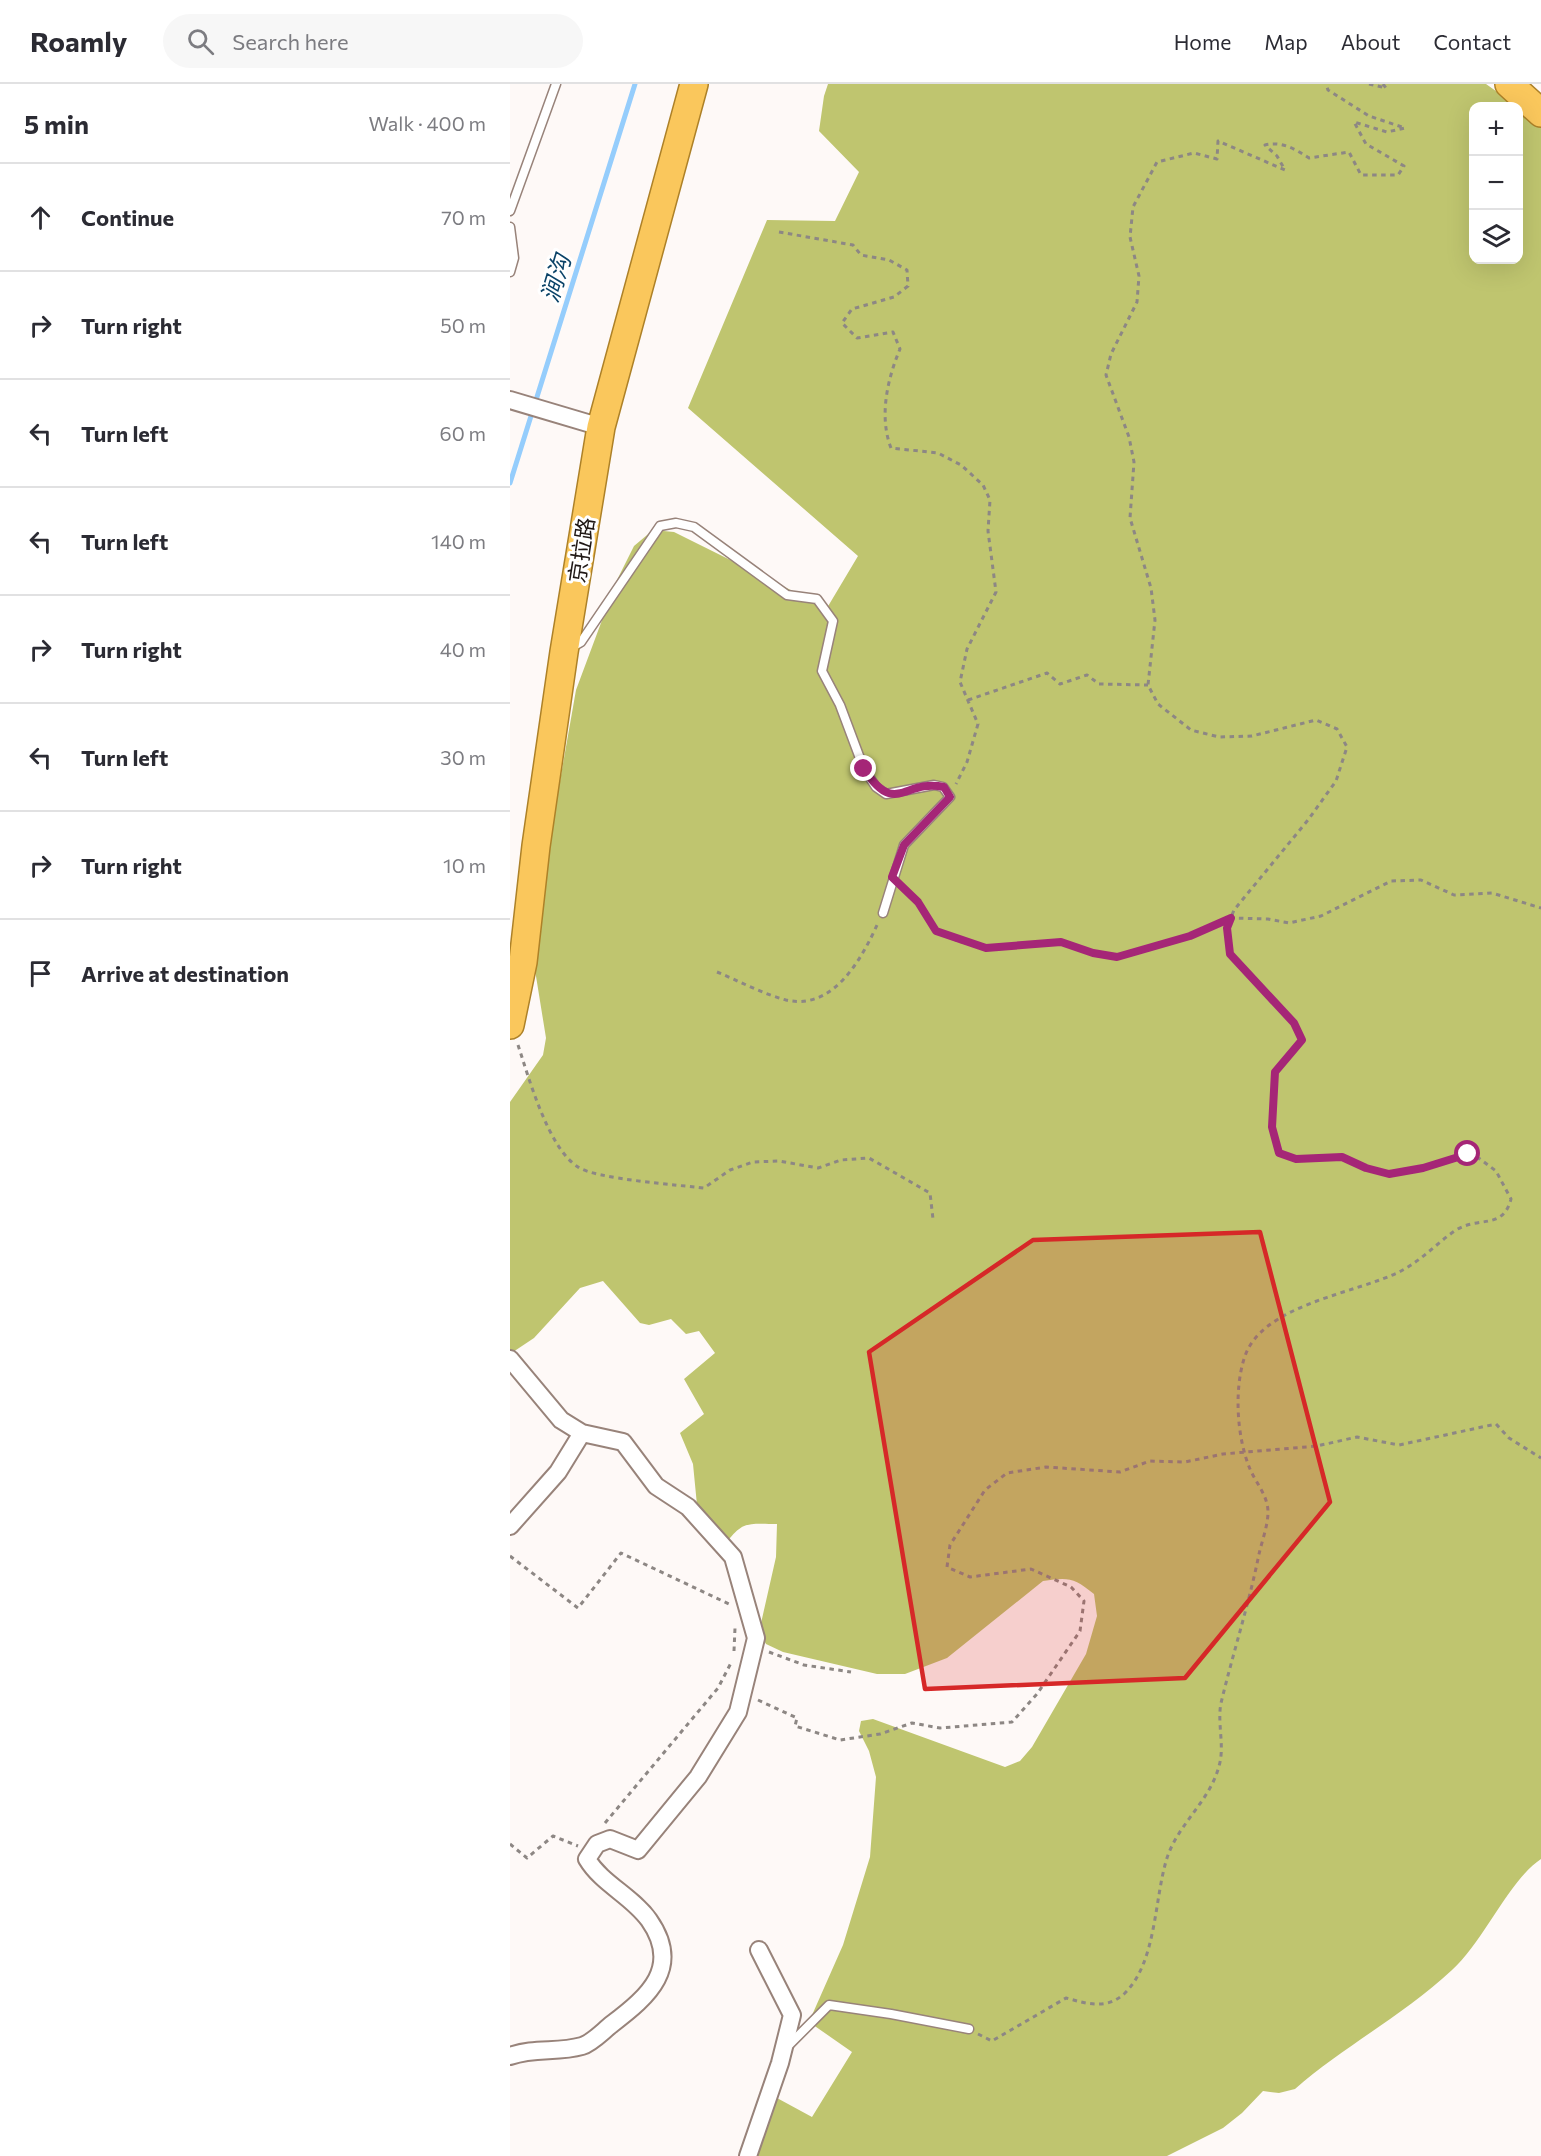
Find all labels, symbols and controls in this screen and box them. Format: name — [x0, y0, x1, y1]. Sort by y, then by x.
search box — [163, 14, 583, 68]
text: Roamly — [30, 24, 127, 58]
icon: search — [184, 25, 217, 58]
text: Search here — [232, 28, 349, 55]
text: Home — [1174, 29, 1231, 54]
text: Map — [1264, 29, 1308, 54]
text: About — [1341, 29, 1400, 54]
text: Contact — [1433, 29, 1511, 54]
map controls — [1469, 102, 1523, 264]
button: + — [1469, 102, 1523, 156]
text: 5 min — [24, 108, 89, 139]
text: Walk · 400 m — [369, 111, 486, 135]
button: − — [1469, 156, 1523, 210]
icon: ahead — [24, 201, 57, 234]
text: Continue — [81, 204, 174, 231]
text: 70 m — [441, 205, 486, 229]
button: layers — [1469, 210, 1523, 264]
water label: 涧沟 — [534, 248, 577, 305]
icon: right — [24, 309, 57, 342]
text: Turn right — [81, 312, 182, 339]
text: 50 m — [440, 313, 486, 337]
icon: left — [24, 417, 57, 450]
text: Turn left — [81, 420, 168, 447]
text: 60 m — [440, 421, 486, 445]
street label: 京拉路 — [563, 515, 599, 585]
icon: left — [24, 525, 57, 558]
text: Turn left — [81, 528, 168, 555]
text: 140 m — [431, 529, 486, 553]
icon: right — [24, 633, 57, 666]
text: Turn right — [81, 636, 182, 663]
text: 40 m — [440, 637, 486, 661]
icon: left — [24, 741, 57, 774]
text: Turn left — [81, 744, 168, 771]
text: 30 m — [440, 745, 486, 769]
route end — [850, 755, 876, 781]
icon: right — [24, 849, 57, 882]
text: Turn right — [81, 852, 182, 879]
text: 10 m — [443, 853, 486, 877]
icon: arrive — [24, 957, 57, 990]
text: Arrive at destination — [81, 960, 289, 987]
route start — [1454, 1140, 1480, 1166]

